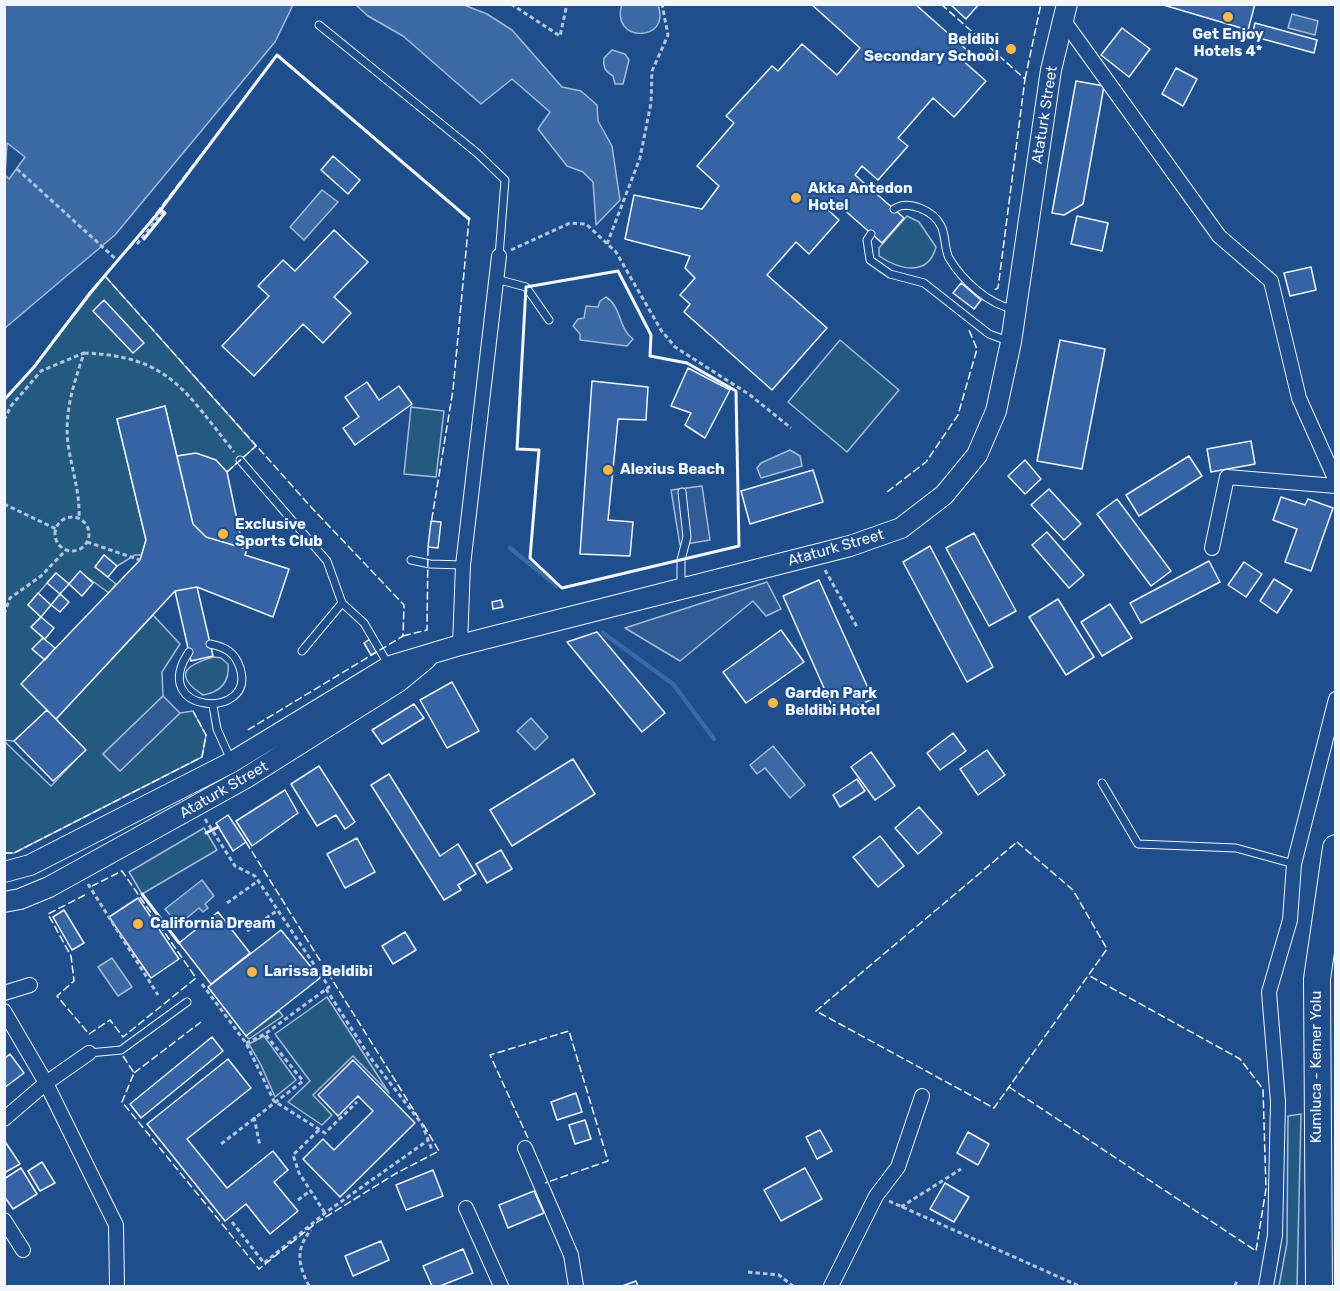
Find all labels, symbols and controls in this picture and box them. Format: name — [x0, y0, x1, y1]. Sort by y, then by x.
marker: Get Enjoy Hotels 4* — [1221, 10, 1235, 24]
place label: Get Enjoy Hotels 4* — [1192, 26, 1264, 61]
place label: Beldibi Secondary School — [864, 31, 999, 66]
marker: Beldibi Secondary School — [1004, 42, 1018, 56]
street label: Ataturk Street — [1028, 65, 1062, 165]
place label: Akka Antedon Hotel — [808, 180, 913, 215]
marker: Akka Antedon Hotel — [789, 191, 803, 205]
place label: Alexius Beach — [620, 461, 725, 479]
marker: Alexius Beach — [601, 463, 615, 477]
place label: Exclusive Sports Club — [235, 516, 323, 551]
street label: Ataturk Street — [786, 526, 886, 570]
marker: Exclusive Sports Club — [216, 527, 230, 541]
place label: Garden Park Beldibi Hotel — [785, 685, 880, 720]
marker: Garden Park Beldibi Hotel — [766, 696, 780, 710]
street label: Ataturk Street — [177, 757, 271, 823]
place label: California Dream — [150, 915, 275, 933]
marker: California Dream — [131, 917, 145, 931]
place label: Larissa Beldibi — [264, 963, 373, 981]
marker: Larissa Beldibi — [245, 965, 259, 979]
street label: Kumluca - Kemer Yolu — [1308, 991, 1326, 1143]

